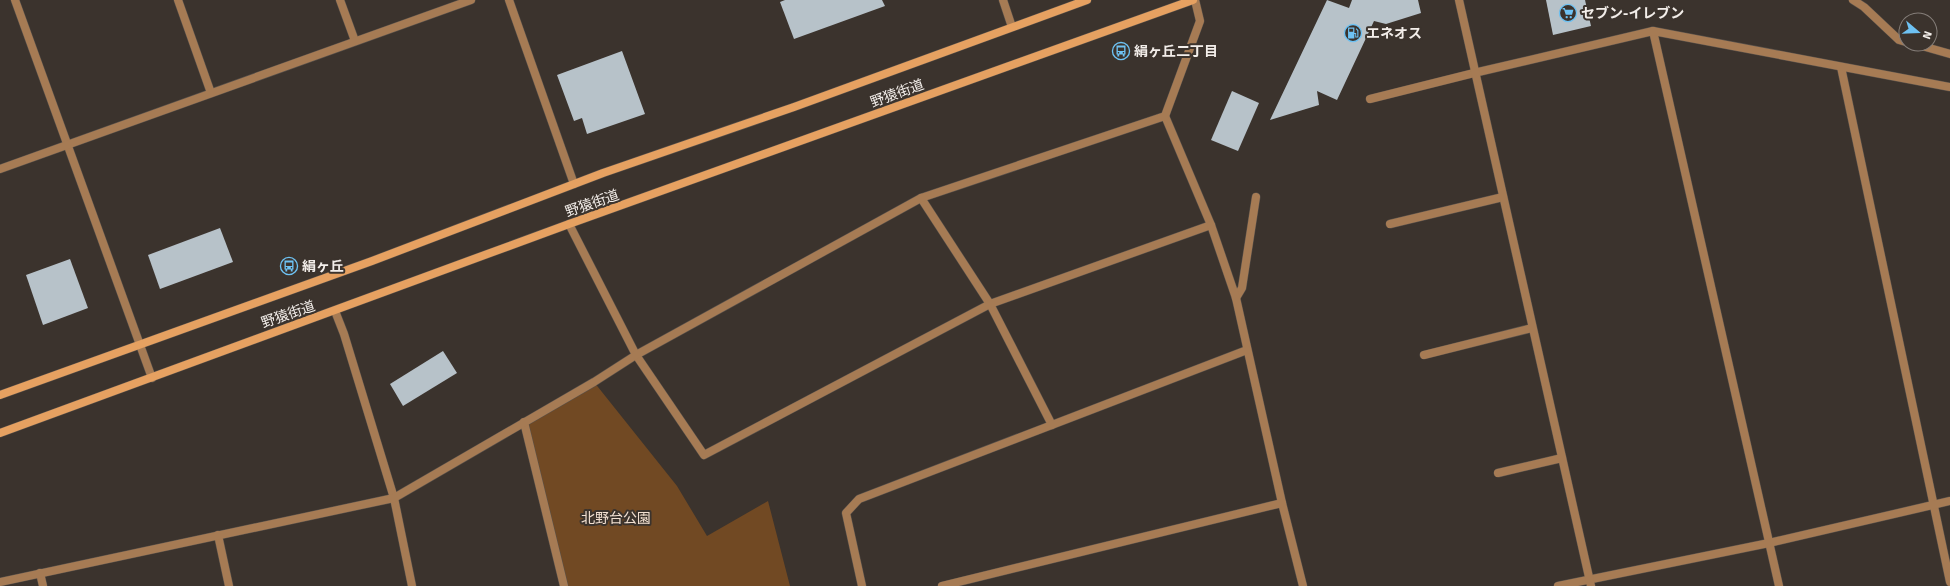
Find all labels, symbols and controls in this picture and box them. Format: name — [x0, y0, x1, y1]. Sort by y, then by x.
supermarket icon: セブン-イレブン — [1558, 3, 1578, 23]
place label: セブン-イレブン — [1581, 5, 1684, 22]
north arrow — [1898, 12, 1938, 52]
fuel station icon: エネオス — [1343, 23, 1363, 43]
place label: エネオス — [1366, 25, 1422, 42]
text: N — [1920, 29, 1934, 41]
bus stop icon: 絹ヶ丘二丁目 — [1111, 41, 1131, 61]
place label: 絹ヶ丘二丁目 — [1134, 43, 1218, 60]
street label: 野猿街道 — [868, 76, 926, 111]
street label: 野猿街道 — [563, 186, 621, 221]
bus stop icon: 絹ヶ丘 — [279, 256, 299, 276]
place label: 絹ヶ丘 — [302, 258, 344, 275]
street label: 野猿街道 — [259, 297, 317, 332]
park label: 北野台公園 — [581, 510, 651, 527]

